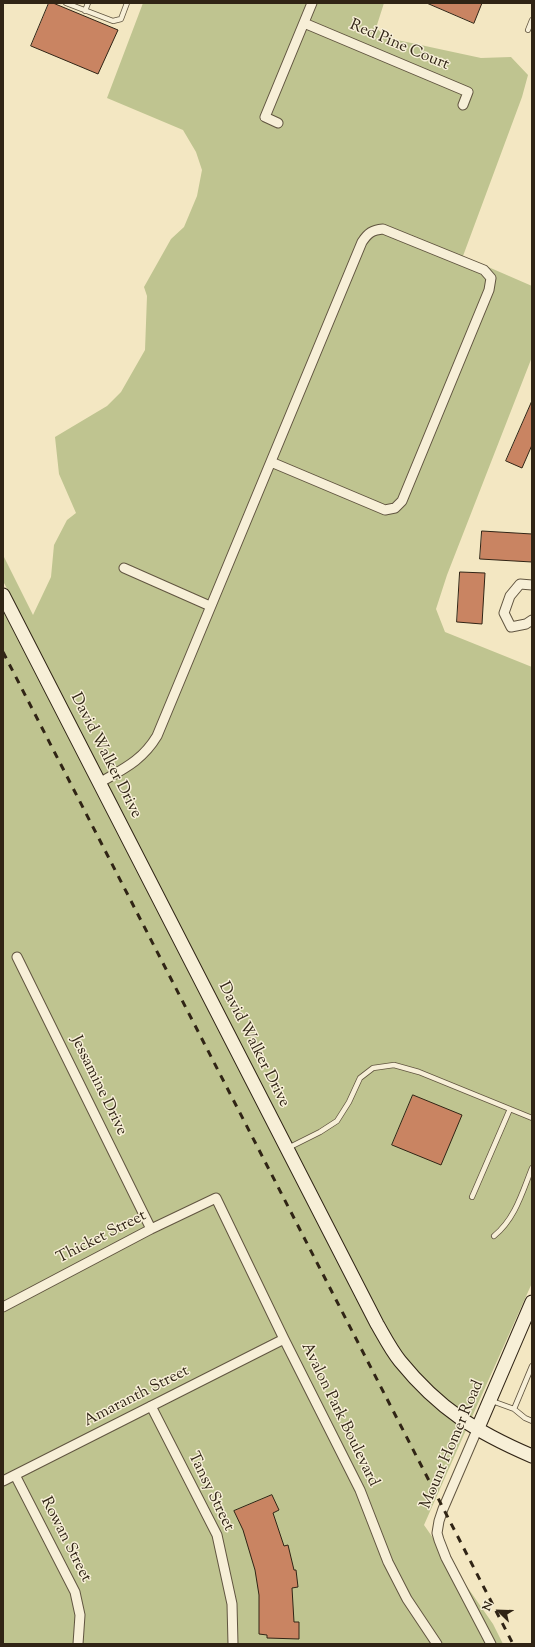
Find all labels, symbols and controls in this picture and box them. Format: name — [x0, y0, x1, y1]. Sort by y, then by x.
street label: Red Pine Court — [346, 16, 452, 76]
street label: David Walker Drive — [65, 690, 145, 822]
street label: David Walker Drive — [213, 979, 293, 1111]
street label: Jessamine Drive — [66, 1033, 130, 1139]
street label: Thicket Street — [54, 1207, 150, 1269]
street label: Avalon Park Boulevard — [296, 1340, 382, 1490]
street label: Amaranth Street — [81, 1362, 193, 1432]
street label: Mount Homer Road — [417, 1378, 489, 1512]
street label: Tansy Street — [183, 1449, 237, 1535]
street label: Rowan Street — [35, 1494, 95, 1586]
north arrow — [479, 1591, 519, 1631]
text: N — [479, 1599, 497, 1613]

